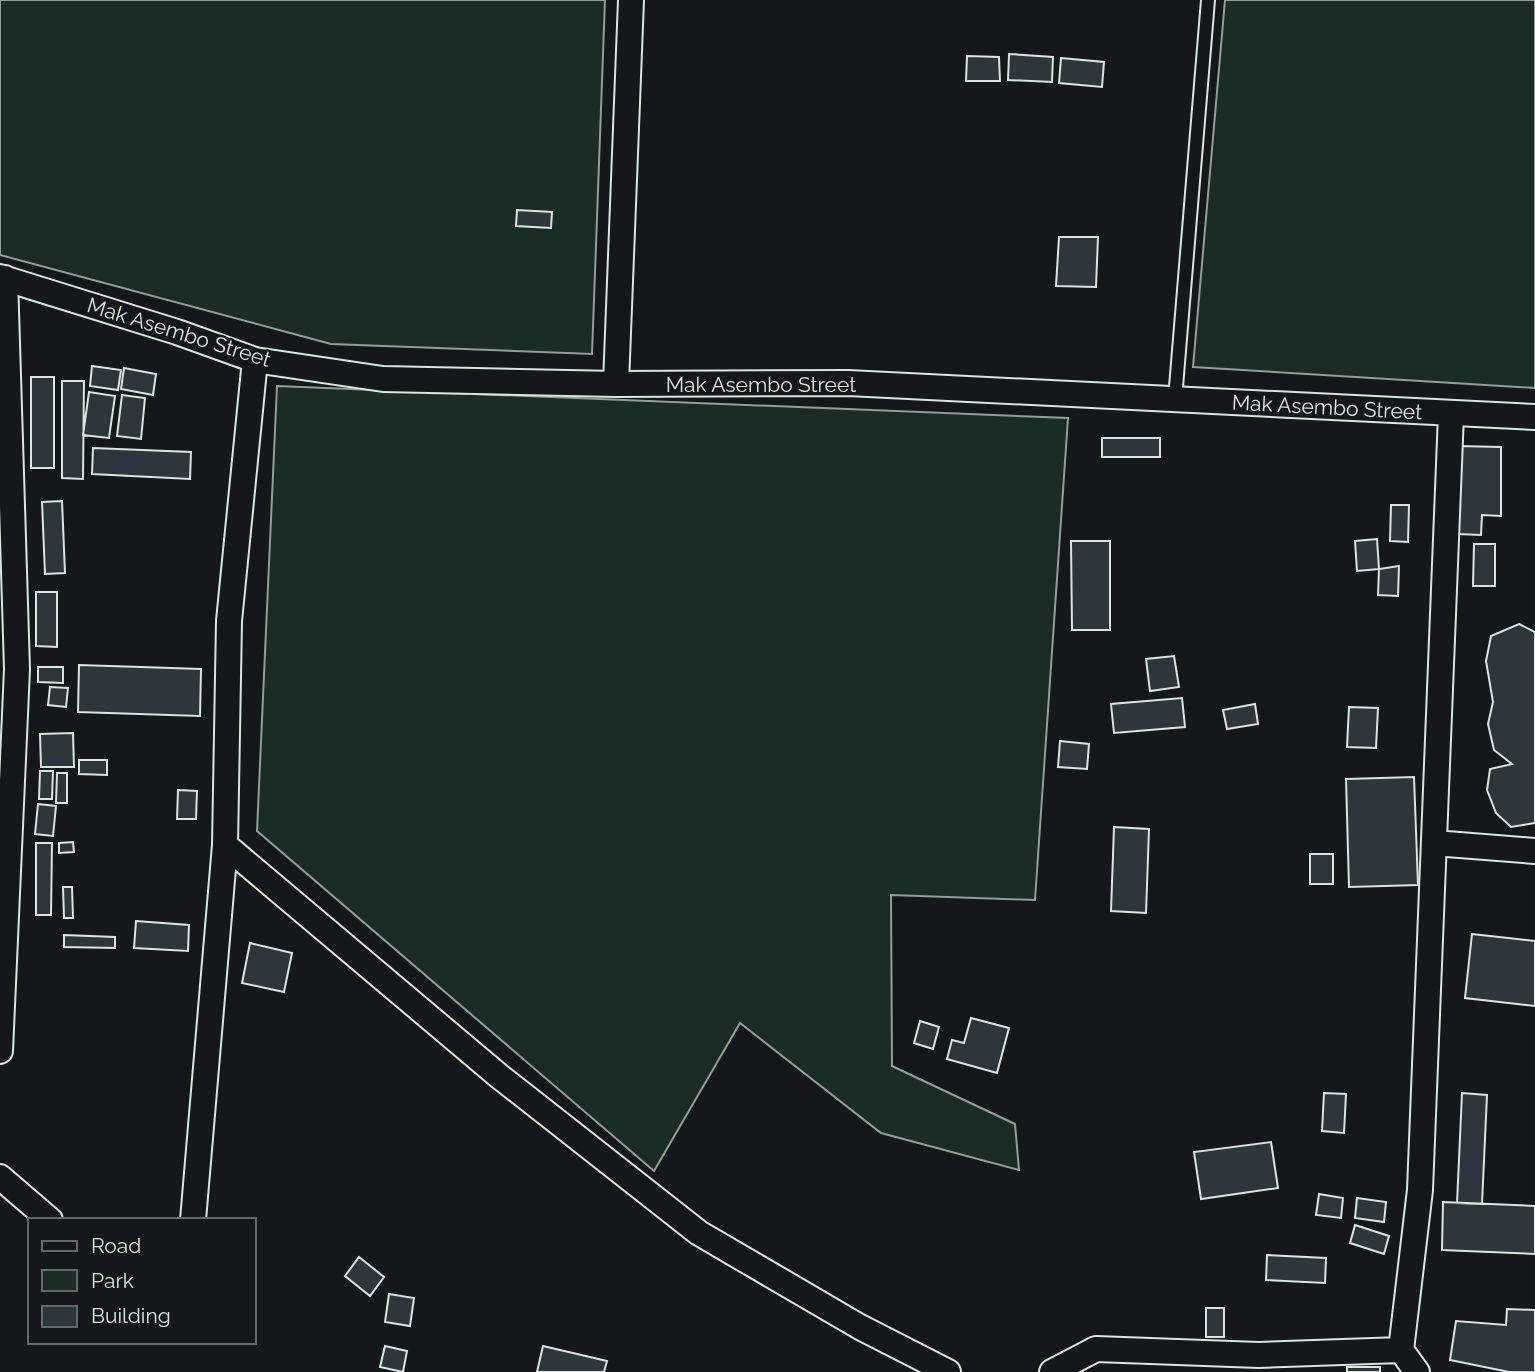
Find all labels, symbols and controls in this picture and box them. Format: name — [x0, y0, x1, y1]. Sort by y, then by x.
street label: Mak Asembo Street — [84, 292, 274, 372]
street label: Mak Asembo Street — [666, 372, 856, 397]
street label: Mak Asembo Street — [1231, 390, 1423, 424]
legend — [28, 1218, 256, 1344]
text: Road — [91, 1233, 141, 1258]
text: Park — [91, 1268, 134, 1293]
text: Building — [91, 1303, 171, 1328]

